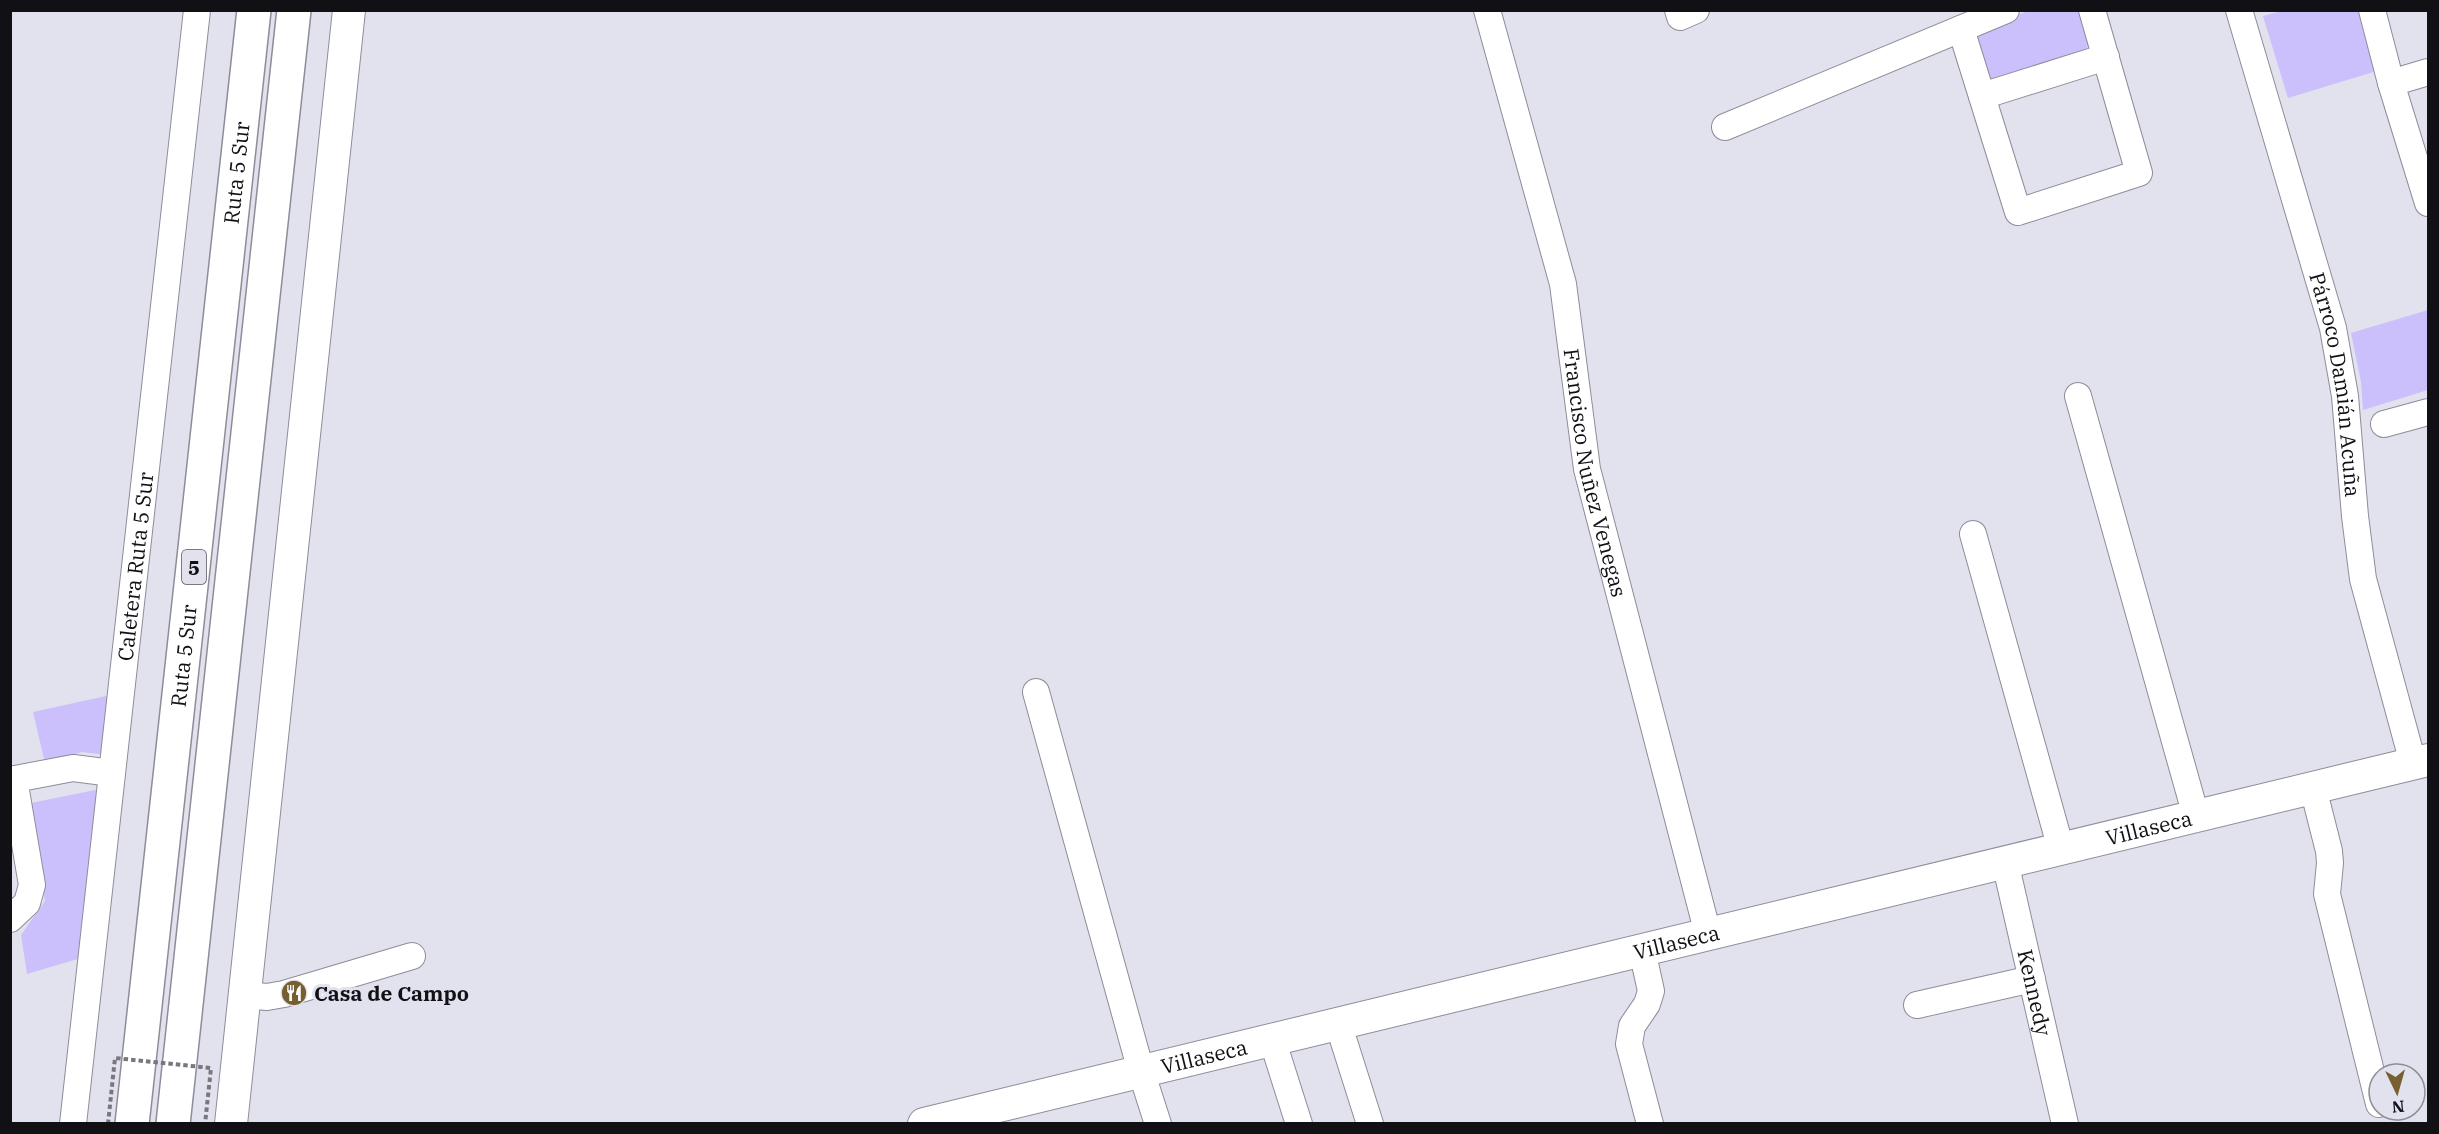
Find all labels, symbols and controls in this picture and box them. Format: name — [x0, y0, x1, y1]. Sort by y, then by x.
street label: Ruta 5 Sur — [217, 119, 256, 225]
street label: Párroco Damián Acuña — [2303, 269, 2367, 498]
street label: Francisco Nuñez Venegas — [1557, 347, 1634, 600]
street label: Caletera Ruta 5 Sur — [111, 470, 160, 662]
road number: 5 — [182, 550, 206, 584]
street label: Ruta 5 Sur — [164, 602, 203, 708]
street label: Villaseca — [2103, 804, 2195, 852]
street label: Villaseca — [1630, 918, 1722, 966]
street label: Kennedy — [2011, 947, 2059, 1039]
restaurant icon: Casa de Campo — [279, 978, 309, 1008]
place label: Casa de Campo — [314, 979, 469, 1007]
street label: Villaseca — [1158, 1032, 1250, 1080]
north arrow — [2367, 1062, 2427, 1122]
text: N — [2391, 1096, 2405, 1117]

